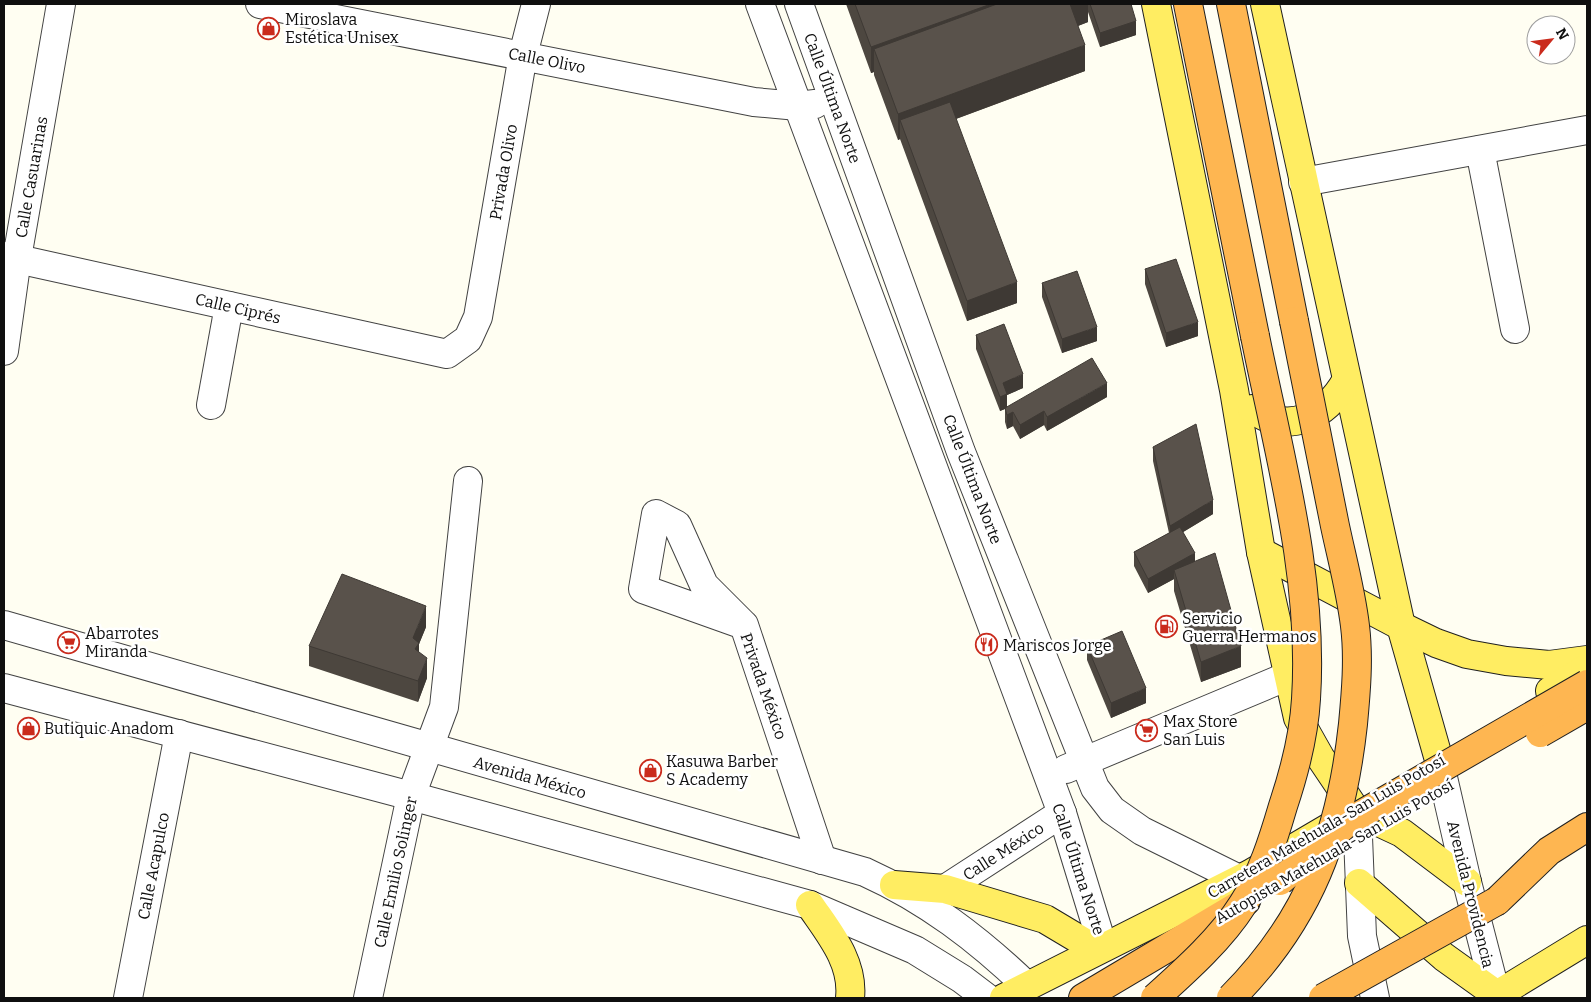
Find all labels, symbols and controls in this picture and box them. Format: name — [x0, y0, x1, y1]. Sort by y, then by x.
place label: Miroslava Estética Unisex — [285, 10, 399, 47]
north arrow — [1526, 15, 1576, 65]
shop icon: Miroslava Estética Unisex — [257, 16, 281, 40]
text: N — [1552, 25, 1572, 43]
street label: Calle Última Norte — [800, 30, 866, 166]
street label: Calle Olivo — [507, 44, 587, 77]
street label: Calle Casuarinas — [11, 115, 52, 239]
street label: Privada Olivo — [486, 123, 521, 222]
street label: Calle Ciprés — [193, 289, 283, 328]
street label: Calle Última Norte — [939, 411, 1007, 547]
place label: Servicio Guerra Hermanos — [1182, 609, 1317, 646]
fuel station icon: Servicio Guerra Hermanos — [1154, 615, 1178, 639]
place label: Abarrotes Miranda — [85, 624, 159, 661]
supermarket icon: Abarrotes Miranda — [57, 630, 81, 654]
street label: Privada México — [736, 630, 791, 742]
restaurant icon: Mariscos Jorge — [975, 633, 999, 657]
place label: Mariscos Jorge — [1003, 636, 1112, 655]
place label: Max Store San Luis — [1163, 712, 1237, 749]
shop icon: Butiquic Anadom — [16, 716, 40, 740]
supermarket icon: Max Store San Luis — [1135, 718, 1159, 742]
place label: Butiquic Anadom — [44, 719, 174, 738]
street label: Carretera Matehuala-San Luis Potosí — [1204, 750, 1449, 902]
street label: Avenida México — [471, 752, 588, 803]
place label: Kasuwa Barber S Academy — [666, 752, 778, 789]
shop icon: Kasuwa Barber S Academy — [638, 758, 662, 782]
street label: Autopista Matehuala-San Luis Potosí — [1212, 775, 1457, 928]
street label: Calle Emilio Solinger — [370, 795, 421, 949]
street label: Calle Última Norte — [1048, 801, 1110, 937]
street label: Calle Acapulco — [134, 811, 173, 921]
street label: Calle México — [959, 818, 1047, 885]
street label: Avenida Providencia — [1443, 818, 1498, 970]

